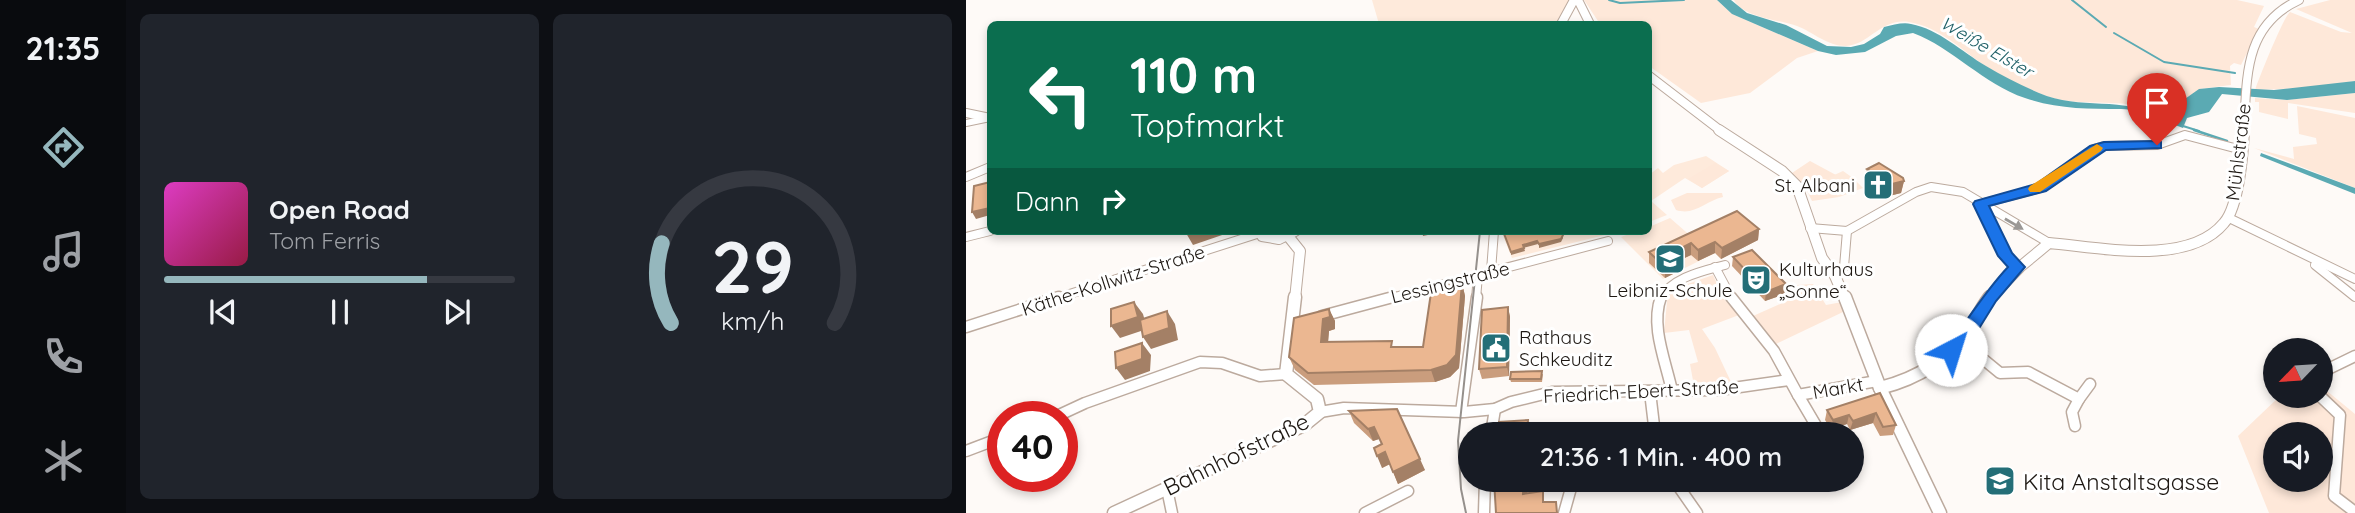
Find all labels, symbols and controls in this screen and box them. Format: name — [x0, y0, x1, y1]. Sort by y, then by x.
water label: Weiße Elster — [1937, 11, 2039, 84]
text: 21:35 — [25, 28, 101, 68]
text: 110 m — [1130, 44, 1257, 105]
icon: left — [1015, 49, 1106, 140]
pin — [2127, 73, 2187, 145]
icon: arrive — [2138, 84, 2176, 122]
street label: Mühlstraße — [2220, 102, 2256, 202]
text: Topfmarkt — [1130, 105, 1285, 145]
icon: directions — [39, 123, 88, 172]
church icon: St. Albani — [1861, 168, 1895, 202]
place label: St. Albani — [1775, 173, 1855, 197]
icon: right — [1094, 182, 1132, 220]
text: Dann — [1015, 185, 1080, 218]
text: Open Road — [269, 193, 410, 226]
one-way arrow — [2005, 218, 2024, 230]
text: 29 — [711, 220, 794, 311]
text: Tom Ferris — [269, 226, 380, 255]
icon: music — [39, 227, 88, 276]
street label: Käthe-Kollwitz-Straße — [1018, 239, 1208, 321]
school or university icon: Leibniz-Schule — [1653, 242, 1687, 276]
street label: Lessingstraße — [1388, 256, 1512, 308]
place label: Kulturhaus „Sonne“ — [1779, 257, 1873, 303]
theatre icon: Kulturhaus „Sonne“ — [1739, 263, 1773, 297]
place label: Leibniz-Schule — [1607, 278, 1733, 302]
icon: previous — [204, 293, 242, 331]
icon: pause — [321, 293, 359, 331]
icon: next — [438, 293, 476, 331]
text: km/h — [721, 304, 784, 335]
position arrow — [1914, 313, 1988, 387]
place label: Rathaus Schkeuditz — [1519, 325, 1613, 371]
public building icon: Rathaus Schkeuditz — [1479, 331, 1513, 365]
icon: phone — [39, 332, 88, 381]
north arrow — [2263, 338, 2333, 408]
map controls — [2263, 338, 2333, 492]
street label: Markt — [1811, 372, 1865, 404]
street label: Friedrich-Ebert-Straße — [1543, 374, 1739, 408]
speed limit sign: 40 — [987, 401, 1078, 492]
street label: Bahnhofstraße — [1158, 406, 1314, 502]
button: sound — [2263, 422, 2333, 492]
icon: climate — [39, 436, 88, 485]
text: 21:36 · 1 Min. · 400 m — [1540, 440, 1782, 473]
school or university icon: Kita Anstaltsgasse — [1983, 464, 2017, 498]
place label: Kita Anstaltsgasse — [2023, 467, 2219, 496]

